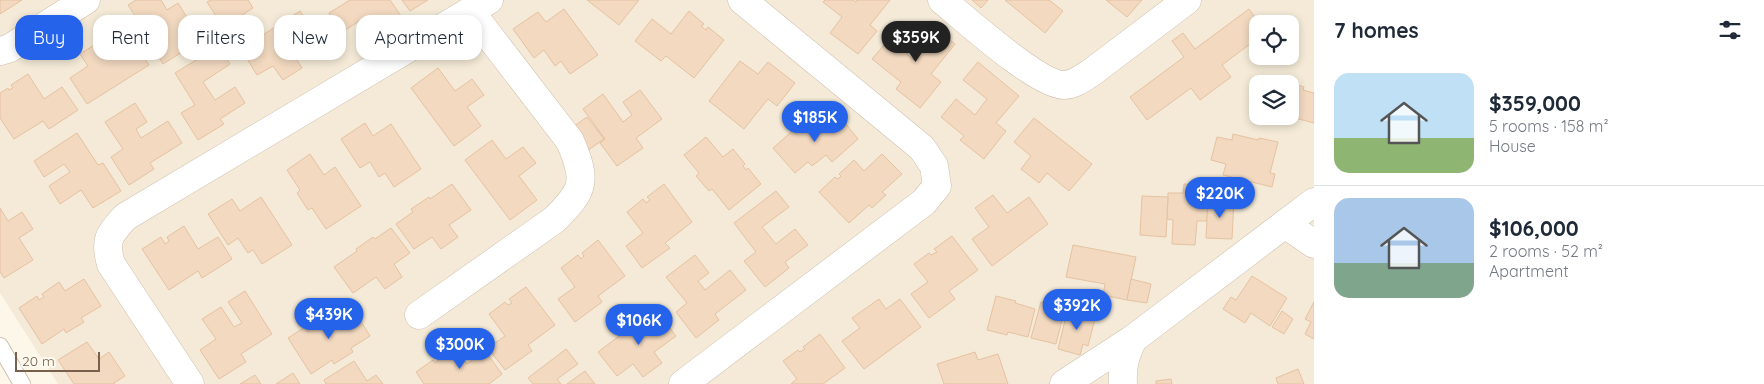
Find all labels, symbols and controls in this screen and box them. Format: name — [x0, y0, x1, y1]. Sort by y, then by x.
chip: Buy — [15, 15, 83, 60]
chip: Rent — [93, 15, 168, 60]
chip: Filters — [178, 15, 264, 60]
chip: New — [274, 15, 346, 60]
chip: Apartment — [356, 15, 482, 60]
map controls — [1249, 15, 1299, 125]
button: locate — [1249, 15, 1299, 65]
icon: filters — [1716, 16, 1744, 44]
text: 7 homes — [1334, 17, 1419, 43]
pin: $359K — [881, 20, 951, 63]
text: $359K — [893, 27, 939, 47]
button: layers — [1249, 75, 1299, 125]
text: $359,000 — [1489, 90, 1581, 116]
icon: home — [1374, 93, 1434, 153]
pin: $185K — [780, 100, 850, 143]
text: $185K — [793, 107, 837, 127]
text: 5 rooms · 158 m² — [1489, 116, 1609, 136]
text: House — [1489, 136, 1536, 156]
pin: $220K — [1185, 176, 1255, 219]
text: $220K — [1196, 183, 1244, 203]
text: $106,000 — [1489, 215, 1579, 241]
icon: home — [1374, 218, 1434, 278]
text: 2 rooms · 52 m² — [1489, 241, 1603, 261]
text: Apartment — [1489, 261, 1569, 281]
pin: $392K — [1042, 288, 1112, 331]
text: $392K — [1054, 295, 1100, 315]
pin: $439K — [294, 298, 364, 340]
text: $439K — [305, 304, 353, 324]
pin: $106K — [604, 304, 674, 346]
text: $106K — [617, 310, 661, 330]
pin: $300K — [425, 328, 495, 370]
text: $300K — [436, 334, 484, 354]
scale bar — [15, 349, 100, 372]
text: 20 m — [22, 352, 55, 370]

